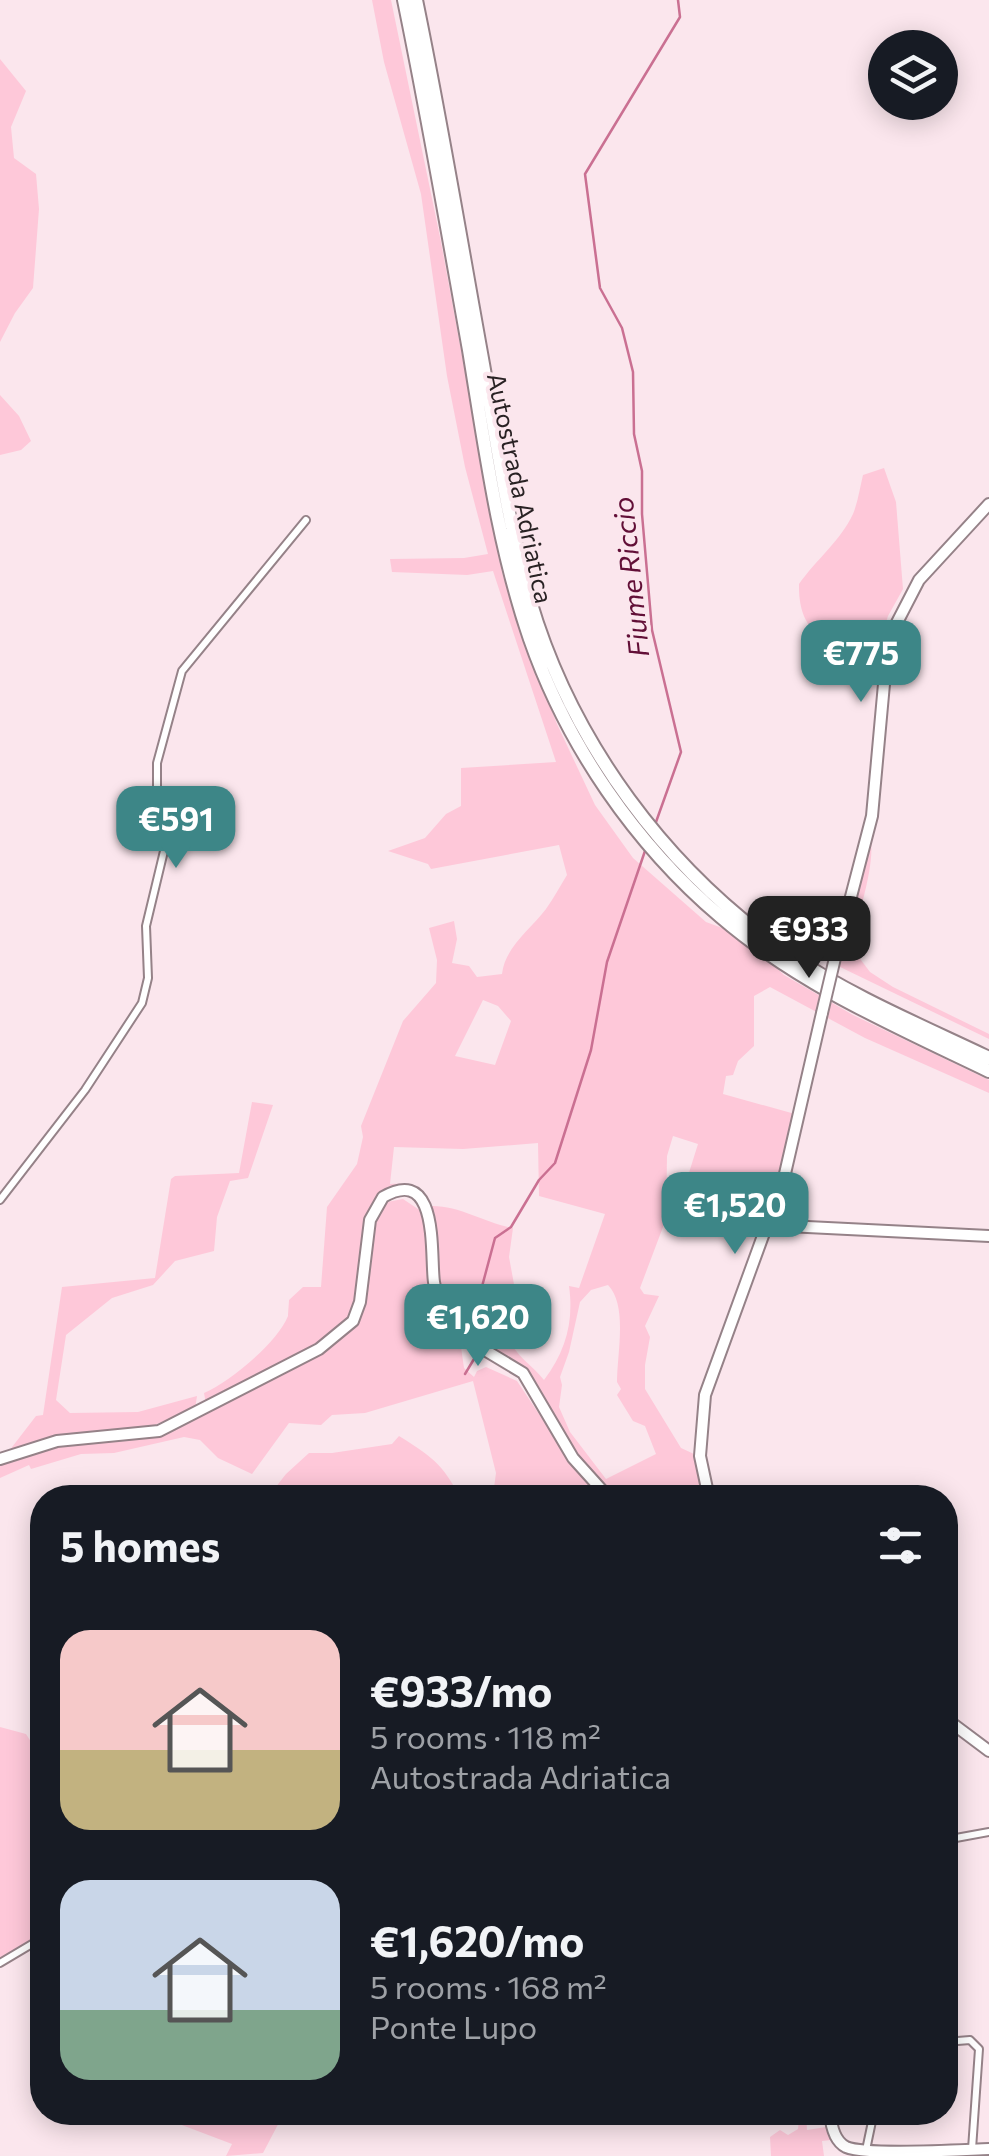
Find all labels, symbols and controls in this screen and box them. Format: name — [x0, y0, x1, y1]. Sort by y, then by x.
map controls — [868, 30, 958, 120]
button: layers — [868, 30, 958, 120]
street label: Autostrada Adriatica — [482, 370, 560, 606]
water label: Fiume Riccio — [605, 495, 655, 659]
pin: €775 — [802, 620, 920, 705]
text: €775 — [823, 632, 899, 672]
pin: €591 — [117, 786, 235, 871]
text: €591 — [138, 798, 214, 838]
pin: €933 — [750, 896, 868, 981]
text: €933 — [769, 908, 849, 948]
pin: €1,520 — [654, 1172, 816, 1257]
text: €1,520 — [684, 1184, 786, 1224]
pin: €1,620 — [397, 1284, 559, 1369]
text: €1,620 — [426, 1296, 530, 1336]
icon: filters — [873, 1518, 928, 1573]
text: 5 homes — [60, 1519, 220, 1571]
text: €933/mo — [370, 1664, 552, 1716]
icon: home — [140, 1670, 260, 1790]
text: 5 rooms · 118 m² — [370, 1716, 601, 1756]
text: Autostrada Adriatica — [370, 1756, 671, 1796]
text: €1,620/mo — [370, 1914, 584, 1966]
icon: home — [140, 1920, 260, 2040]
text: 5 rooms · 168 m² — [370, 1966, 607, 2006]
text: Ponte Lupo — [370, 2006, 537, 2046]

